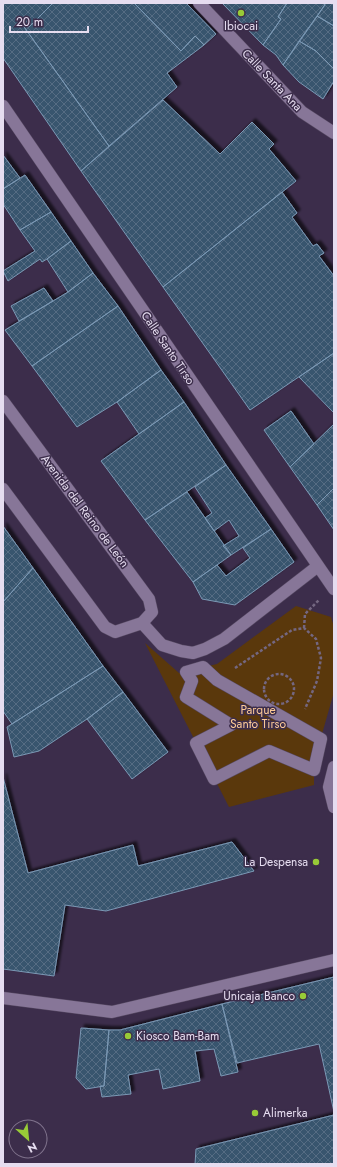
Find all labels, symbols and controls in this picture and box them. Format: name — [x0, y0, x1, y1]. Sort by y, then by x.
scale bar — [10, 8, 88, 34]
marker: Ibiocai — [236, 8, 246, 18]
text: 20 m — [16, 13, 43, 31]
place label: Ibiocai — [224, 17, 258, 35]
street label: Calle Santa Ana — [238, 45, 306, 115]
street label: Calle Santo Tirso — [137, 308, 200, 389]
street label: Avenida del Reino de León — [37, 451, 133, 571]
park label: Parque Santo Tirso — [230, 701, 286, 733]
place label: La Despensa — [244, 853, 308, 871]
marker: La Despensa — [311, 857, 321, 867]
place label: Unicaja Banco — [223, 987, 295, 1005]
marker: Unicaja Banco — [298, 991, 308, 1001]
place label: Kiosco Bam-Bam — [136, 1027, 219, 1045]
marker: Kiosco Bam-Bam — [123, 1031, 133, 1041]
place label: Alimerka — [263, 1104, 308, 1122]
marker: Alimerka — [250, 1108, 260, 1118]
north arrow — [8, 1119, 48, 1159]
text: N — [25, 1139, 40, 1157]

